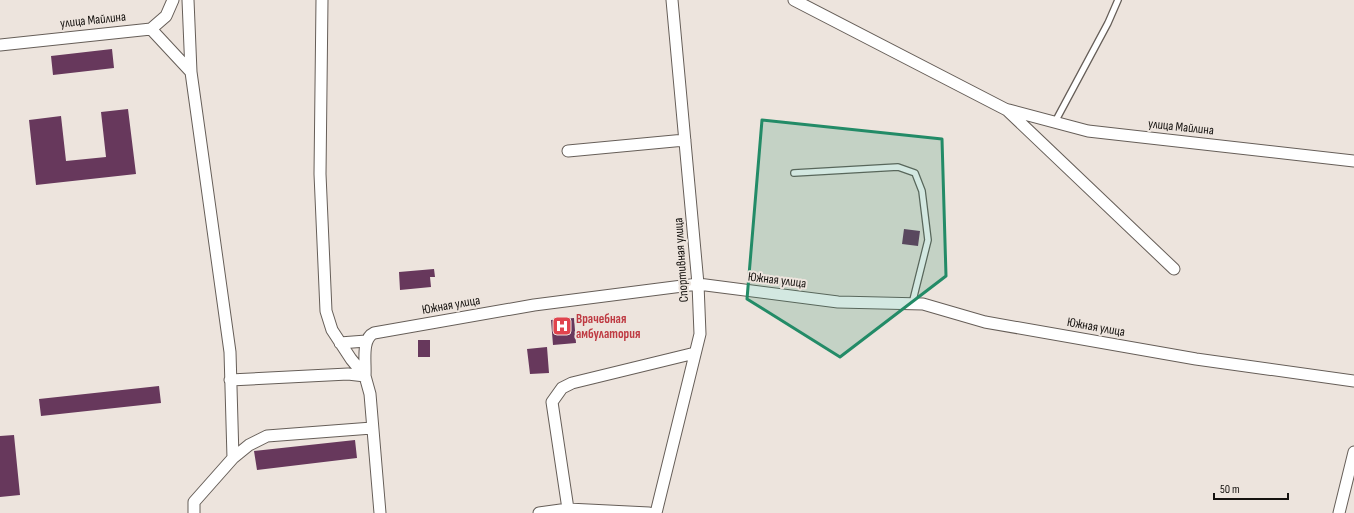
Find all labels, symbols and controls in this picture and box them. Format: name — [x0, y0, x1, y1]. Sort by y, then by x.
street label: улица Майлина — [59, 9, 127, 31]
street label: улица Майлина — [1147, 116, 1215, 138]
street label: Спортивная улица — [670, 217, 692, 303]
street label: Южная улица — [747, 268, 807, 292]
street label: Южная улица — [421, 292, 481, 318]
place label: Врачебная амбулатория — [576, 311, 640, 342]
street label: Южная улица — [1066, 314, 1126, 340]
hospital icon: Врачебная амбулатория — [551, 315, 573, 337]
scale bar — [1214, 475, 1288, 501]
text: 50 m — [1220, 482, 1240, 497]

